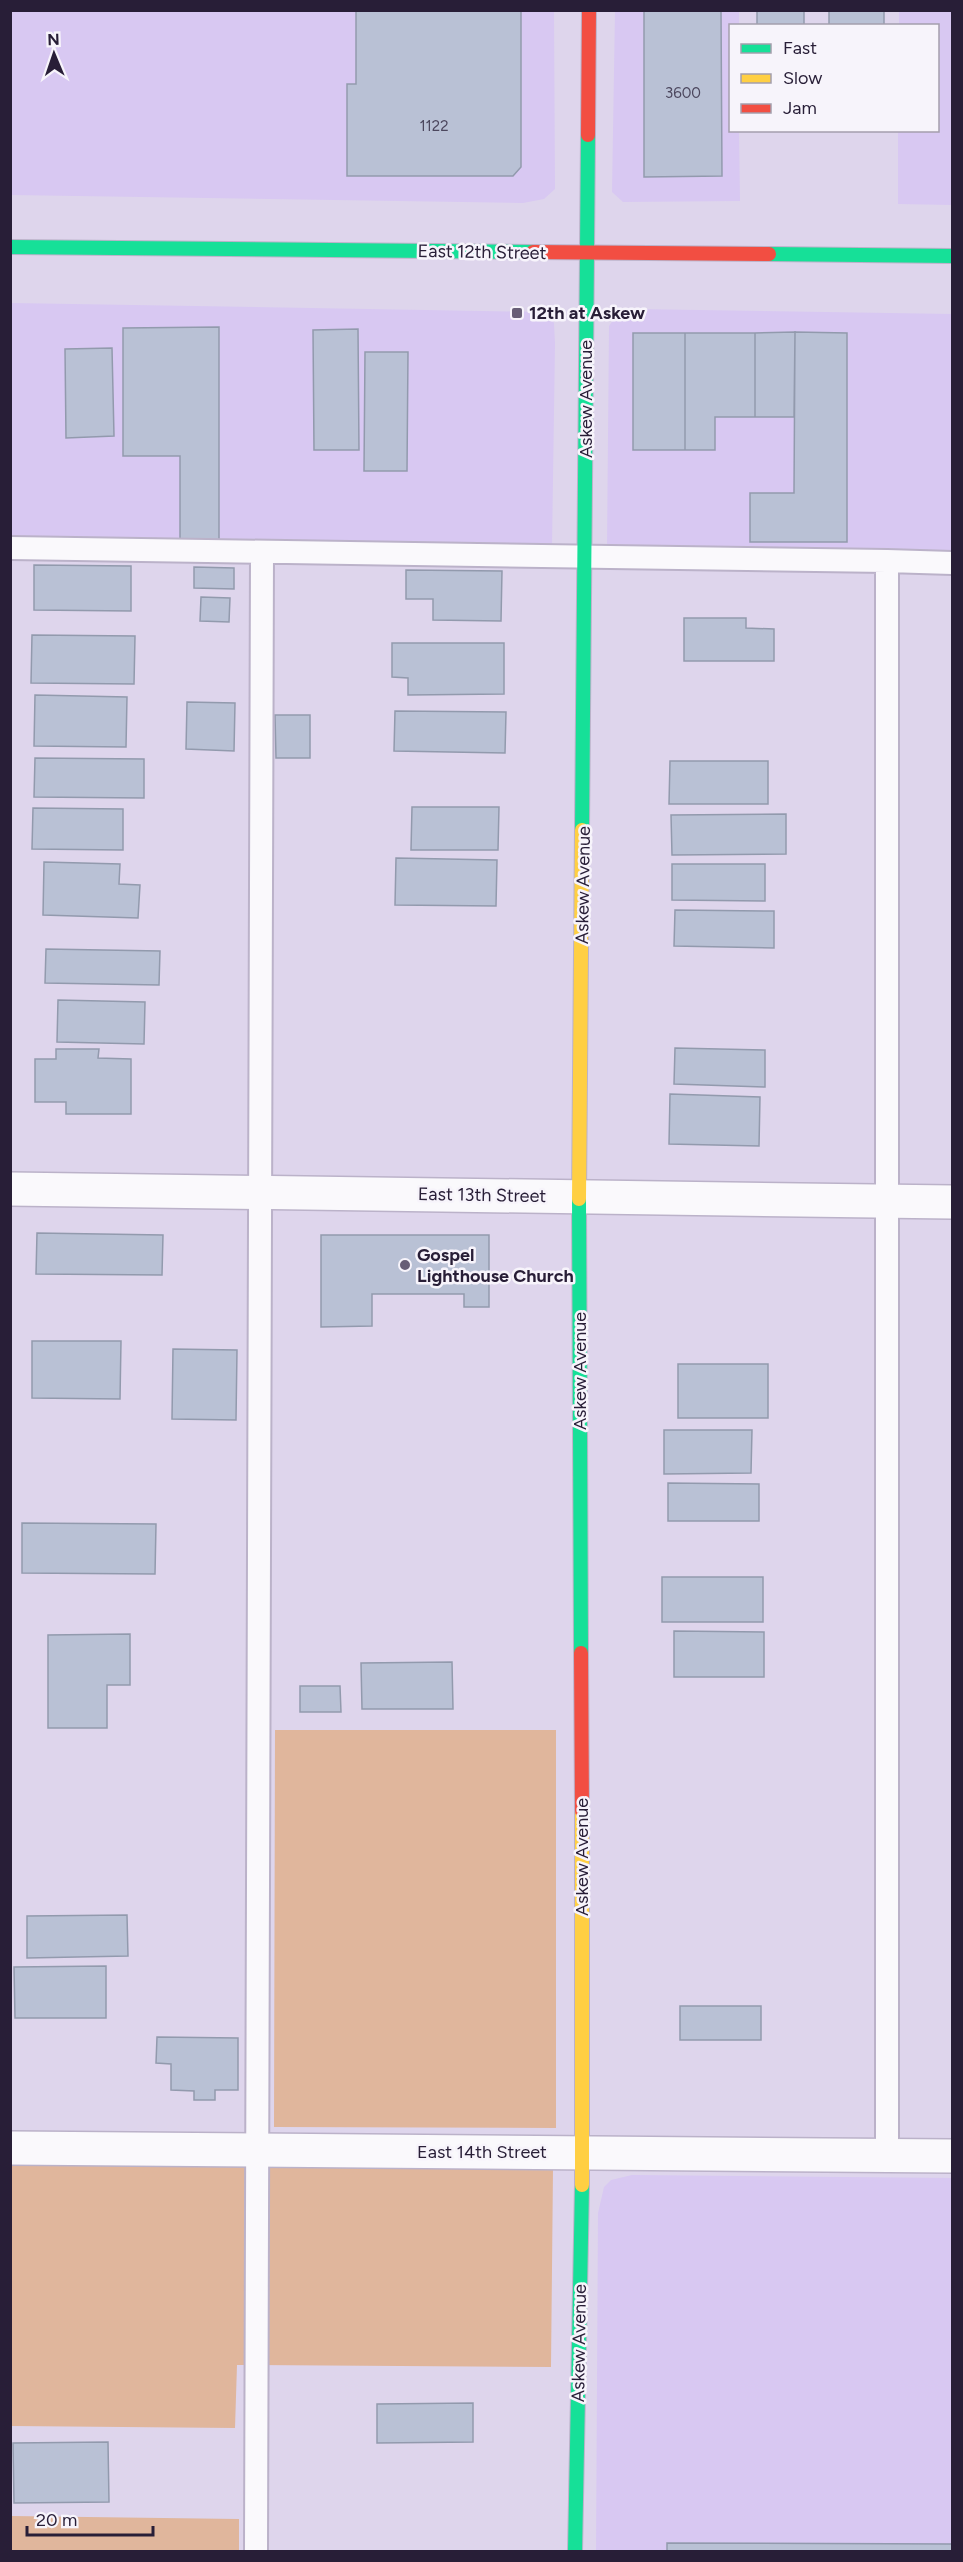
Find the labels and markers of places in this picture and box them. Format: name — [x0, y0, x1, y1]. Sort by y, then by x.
place label: 12th at Askew — [529, 302, 645, 324]
marker: 12th at Askew — [510, 306, 524, 320]
place label: Gospel Lighthouse Church — [417, 1244, 574, 1287]
marker: Gospel Lighthouse Church — [398, 1258, 412, 1272]

